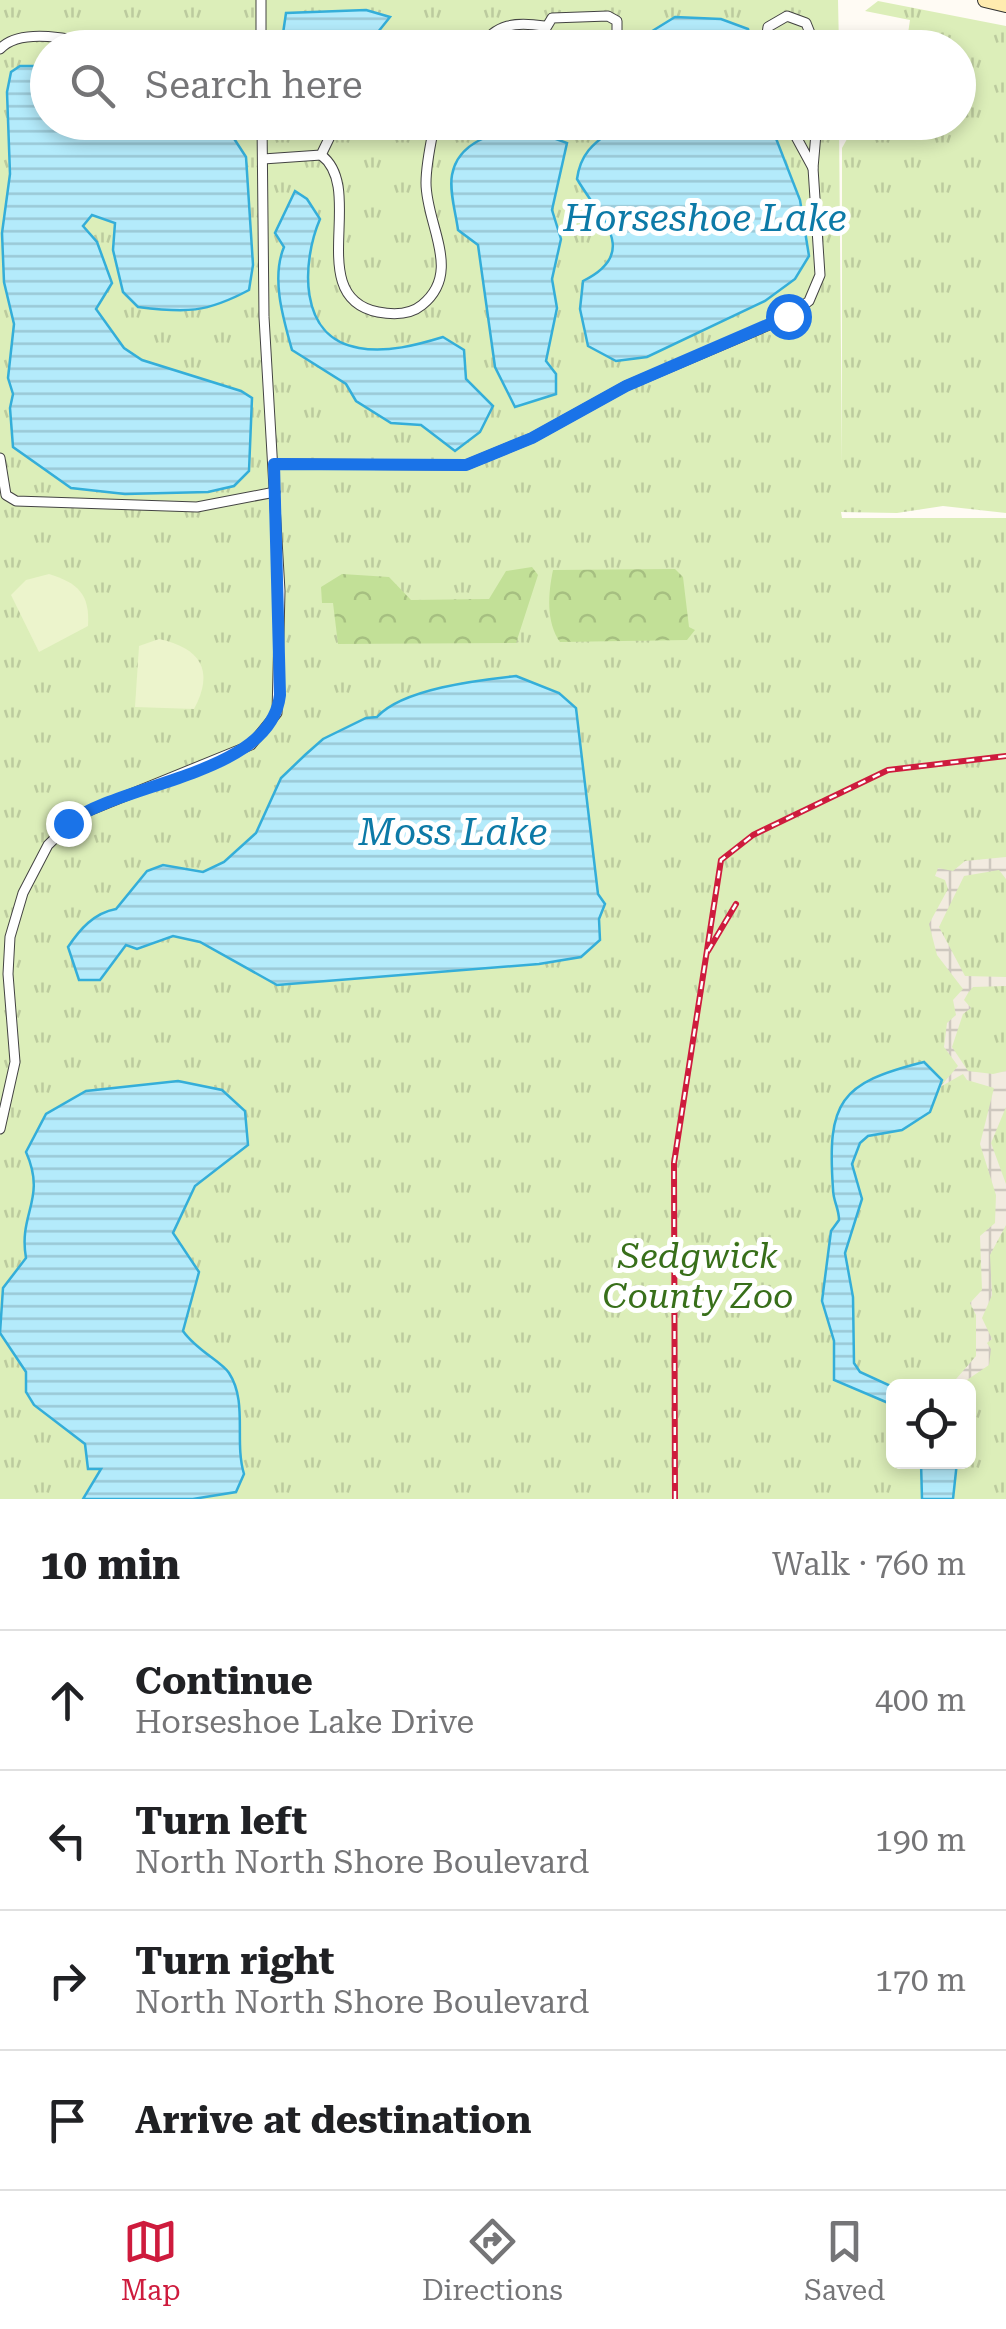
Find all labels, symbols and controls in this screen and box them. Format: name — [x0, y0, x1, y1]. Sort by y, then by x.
search box — [30, 30, 976, 140]
icon: search — [65, 58, 120, 113]
text: Search here — [145, 63, 363, 107]
water label: Horseshoe Lake — [562, 196, 847, 240]
route start — [766, 294, 812, 340]
route end — [46, 801, 92, 847]
water label: Moss Lake — [358, 810, 547, 854]
park label: Sedgwick County Zoo — [603, 1236, 794, 1317]
map controls — [886, 1379, 976, 1469]
button: locate — [886, 1379, 976, 1469]
text: 10 min — [40, 1540, 180, 1589]
text: Walk · 760 m — [772, 1545, 966, 1583]
text: Continue — [135, 1659, 313, 1703]
icon: ahead — [40, 1673, 95, 1728]
text: 400 m — [875, 1681, 966, 1719]
text: Horseshoe Lake Drive — [135, 1703, 474, 1741]
text: Turn left — [135, 1799, 307, 1843]
icon: left — [40, 1813, 95, 1868]
text: 190 m — [875, 1821, 966, 1859]
text: North North Shore Boulevard — [135, 1843, 589, 1881]
text: Turn right — [135, 1939, 334, 1983]
icon: right — [40, 1953, 95, 2008]
text: 170 m — [875, 1961, 966, 1999]
text: North North Shore Boulevard — [135, 1983, 589, 2021]
icon: arrive — [40, 2093, 95, 2148]
text: Arrive at destination — [135, 2098, 531, 2142]
tab: Map — [121, 2214, 181, 2307]
tab: Directions — [422, 2214, 563, 2307]
tab: Saved — [804, 2214, 885, 2307]

